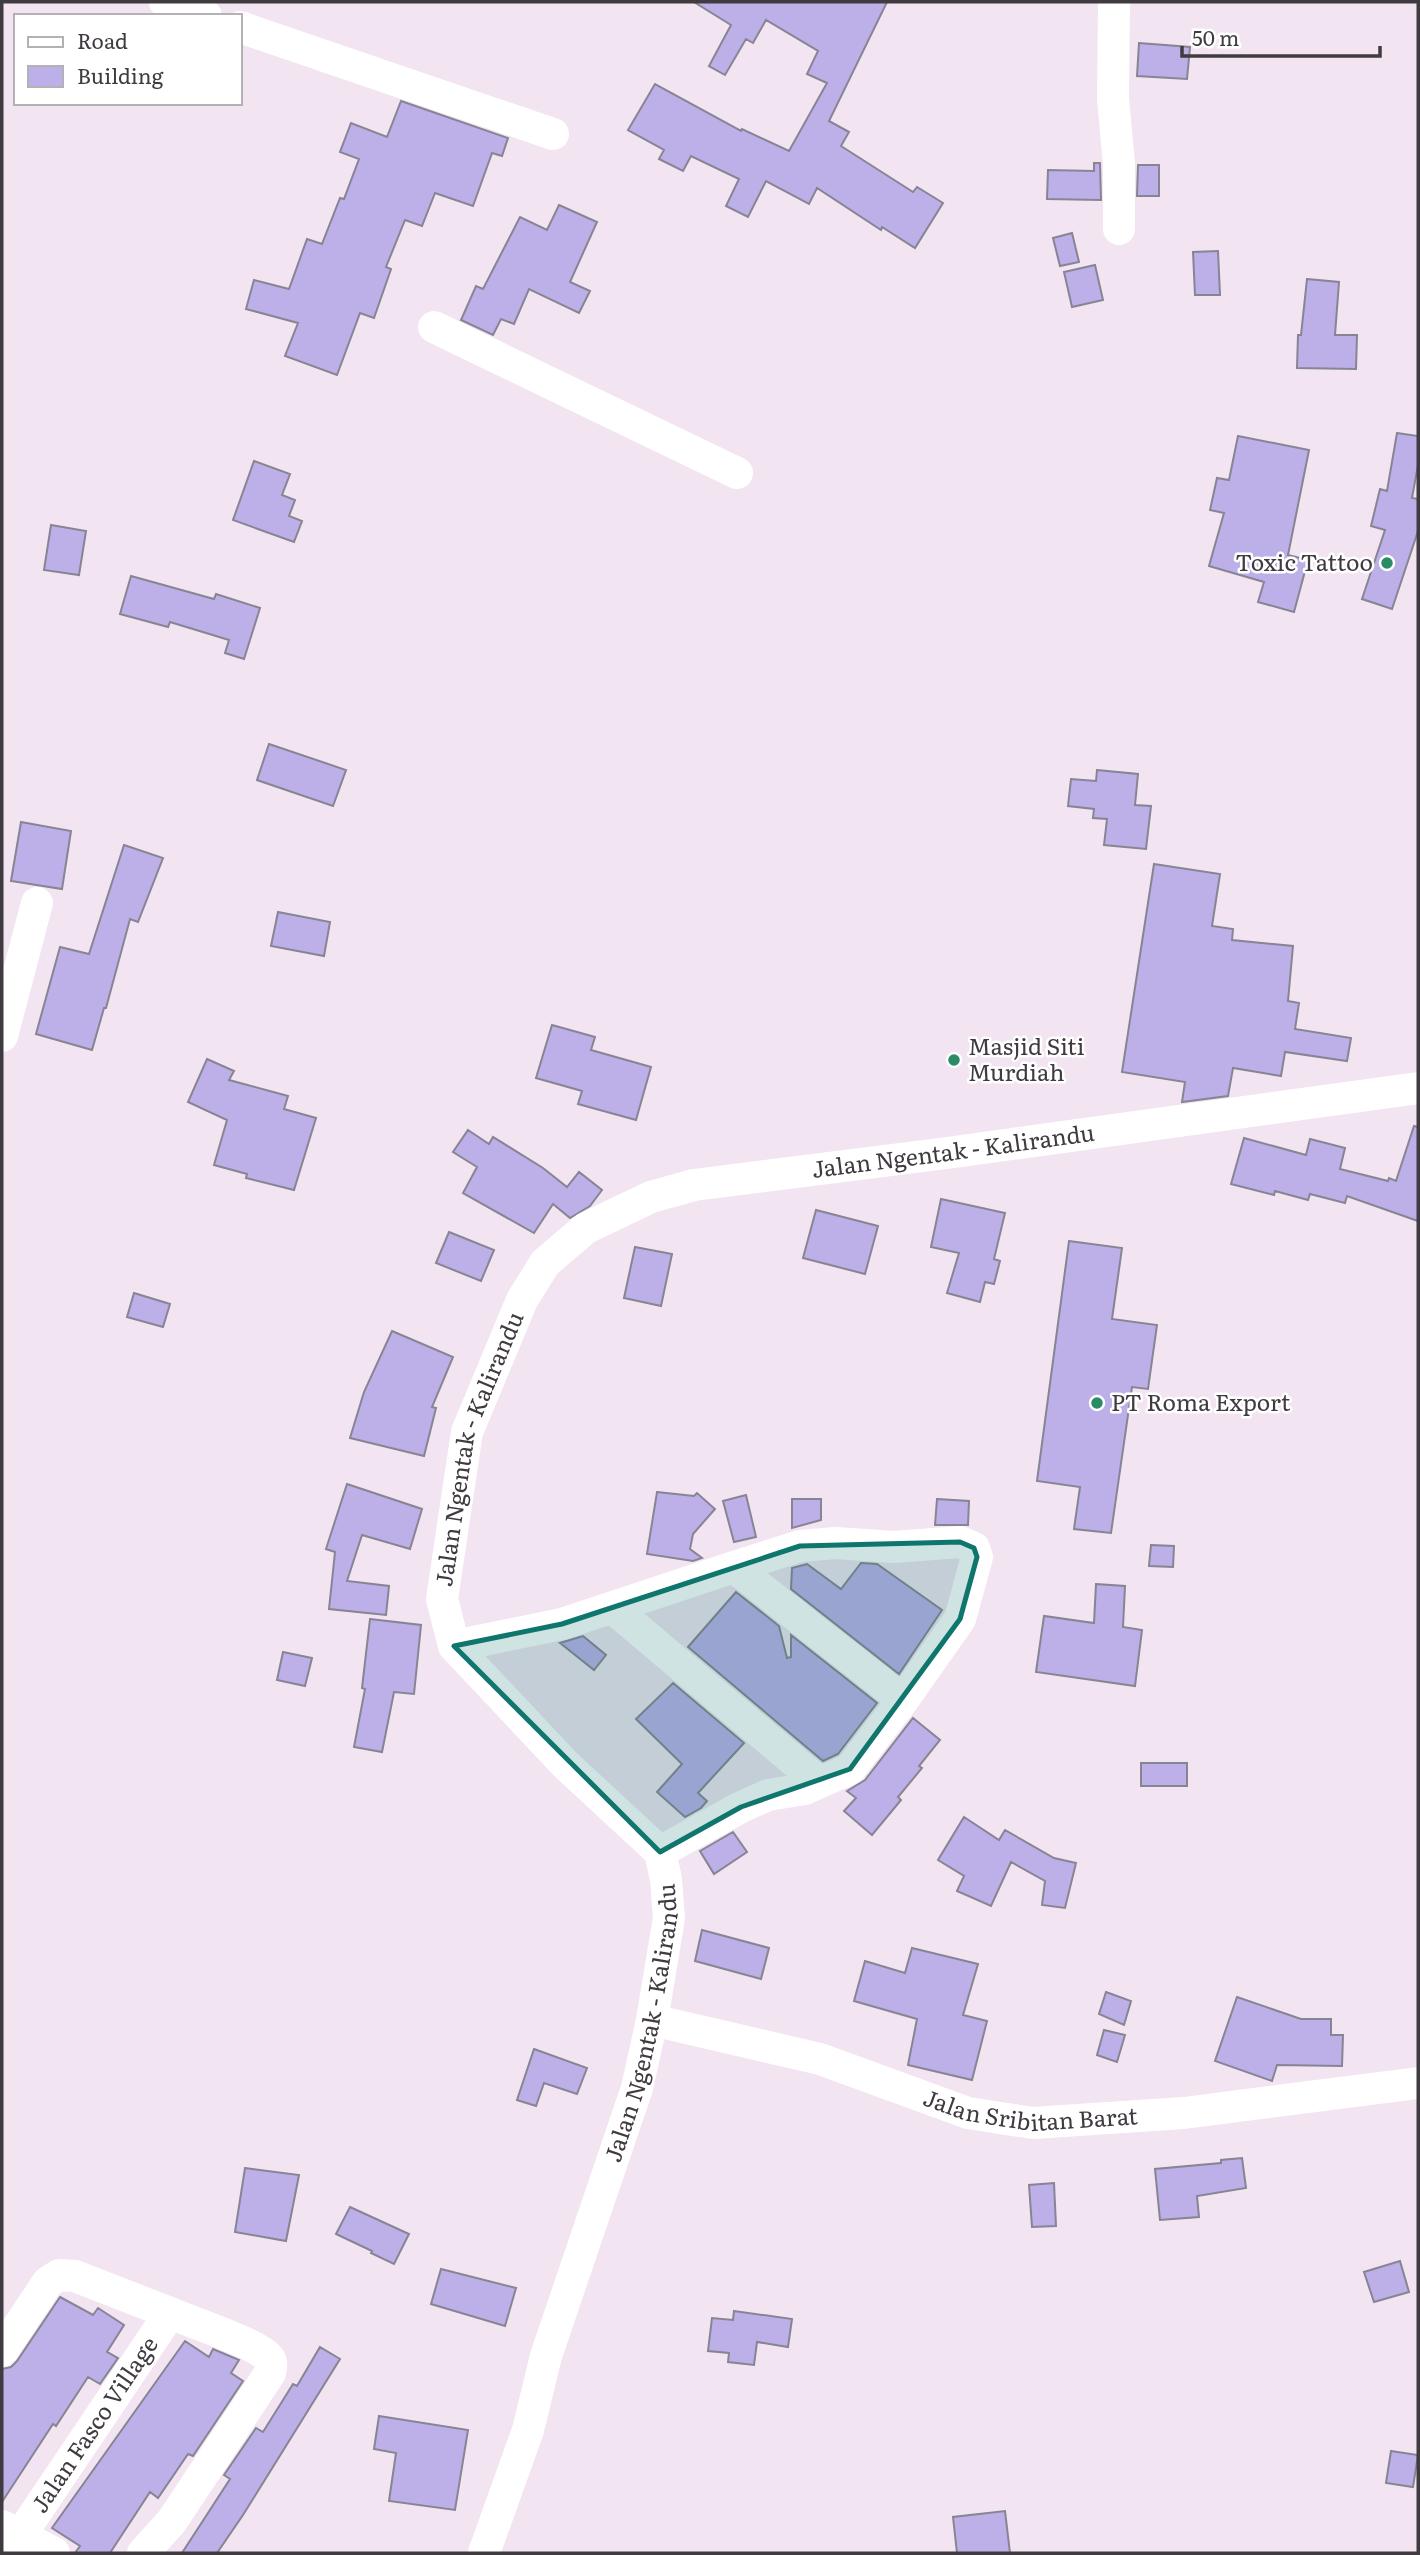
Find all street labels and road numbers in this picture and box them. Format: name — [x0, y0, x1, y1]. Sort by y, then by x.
street label: Jalan Ngentak - Kalirandu — [810, 1114, 1097, 1185]
street label: Jalan Ngentak - Kalirandu — [425, 1306, 530, 1589]
street label: Jalan Ngentak - Kalirandu — [594, 1882, 685, 2166]
street label: Jalan Sribitan Barat — [919, 2079, 1139, 2138]
street label: Jalan Fasco Village — [22, 2329, 165, 2519]

